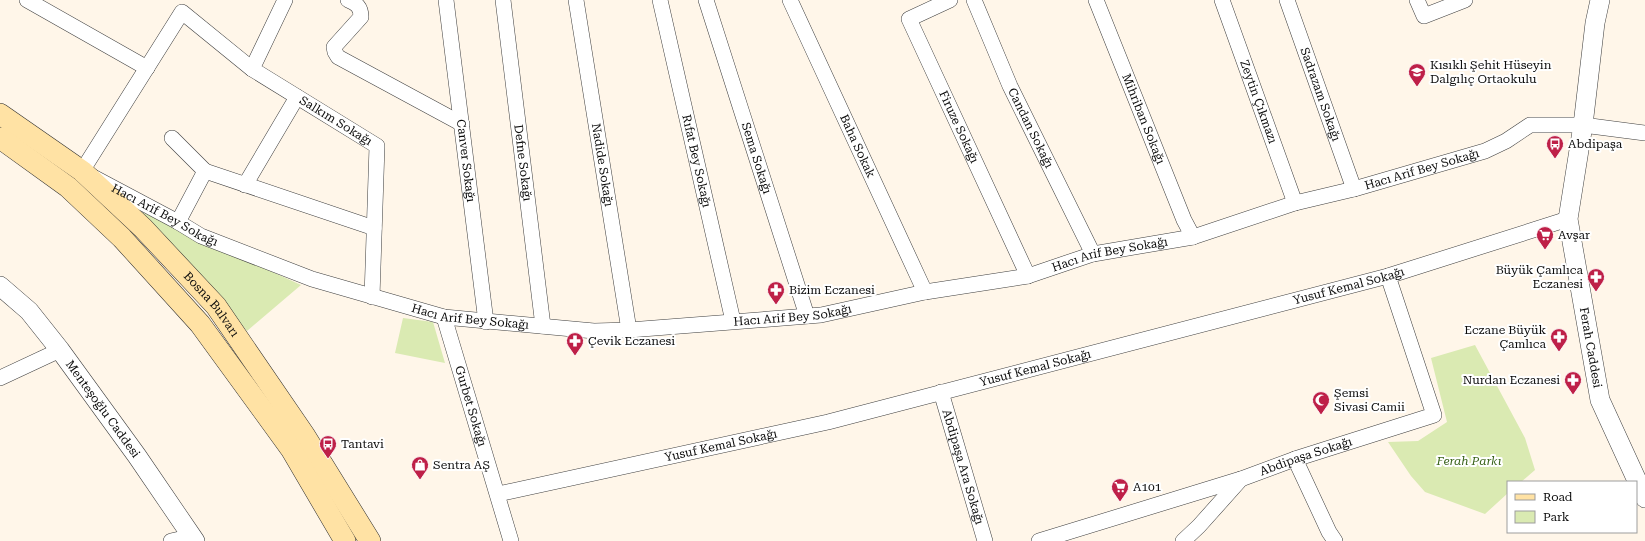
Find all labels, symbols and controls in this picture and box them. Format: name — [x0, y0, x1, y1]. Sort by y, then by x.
street label: Sadrazam Sokağı — [1297, 45, 1344, 143]
street label: Zeytin Çıkmazı — [1237, 58, 1280, 145]
place label: Kısıklı Şehit Hüseyin Dalgılıç Ortaokulu — [1430, 58, 1552, 86]
school or university icon: Kısıklı Şehit Hüseyin Dalgılıç Ortaokulu — [1407, 62, 1427, 87]
street label: Mihriban Sokağı — [1119, 72, 1168, 166]
street label: Candan Sokağı — [1005, 86, 1056, 170]
street label: Firuze Sokağı — [936, 88, 982, 165]
street label: Salkım Sokağı — [297, 93, 375, 148]
street label: Baha Sokak — [837, 112, 878, 180]
street label: Rıfat Bey Sokağı — [679, 113, 714, 209]
street label: Canver Sokağı — [454, 118, 478, 203]
street label: Sema Sokağı — [739, 121, 775, 196]
street label: Nadide Sokağı — [589, 122, 616, 208]
street label: Defne Sokağı — [511, 124, 535, 202]
bus stop icon: Abdipaşa — [1545, 134, 1565, 159]
place label: Abdipaşa — [1568, 137, 1623, 151]
street label: Hacı Arif Bey Sokağı — [1363, 146, 1481, 193]
street label: Hacı Arif Bey Sokağı — [109, 181, 220, 249]
supermarket icon: Avşar — [1535, 225, 1555, 250]
place label: Avşar — [1558, 228, 1590, 242]
street label: Hacı Arif Bey Sokağı — [1050, 234, 1169, 274]
place label: Büyük Çamlıca Eczanesi — [1496, 263, 1583, 291]
street label: Yusuf Kemal Sokağı — [1292, 264, 1406, 307]
pharmacy icon: Büyük Çamlıca Eczanesi — [1586, 267, 1606, 292]
street label: Bosna Bulvarı — [181, 269, 242, 339]
pharmacy icon: Bizim Eczanesi — [766, 280, 786, 305]
place label: Bizim Eczanesi — [789, 283, 875, 297]
street label: Hacı Arif Bey Sokağı — [410, 301, 530, 332]
street label: Hacı Arif Bey Sokağı — [733, 301, 853, 329]
street label: Ferah Caddesi — [1577, 306, 1605, 389]
place label: Eczane Büyük Çamlıca — [1464, 323, 1546, 351]
pharmacy icon: Eczane Büyük Çamlıca — [1549, 327, 1569, 352]
pharmacy icon: Çevik Eczanesi — [565, 331, 585, 356]
place label: Çevik Eczanesi — [588, 334, 675, 348]
street label: Yusuf Kemal Sokağı — [978, 347, 1093, 389]
street label: Menteşoğlu Caddesi — [63, 357, 143, 461]
street label: Gurbet Sokağı — [452, 364, 489, 448]
pharmacy icon: Nurdan Eczanesi — [1563, 370, 1583, 395]
place label: Nurdan Eczanesi — [1463, 373, 1560, 387]
place label: Şemsi Sivasi Camii — [1334, 386, 1405, 414]
mosque icon: Şemsi Sivasi Camii — [1311, 390, 1331, 415]
street label: Abdipaşa Ara Sokağı — [939, 408, 987, 526]
street label: Yusuf Kemal Sokağı — [663, 426, 778, 464]
bus stop icon: Tantavi — [318, 434, 338, 459]
street label: Abdipaşa Sokağı — [1258, 434, 1354, 478]
place label: Tantavi — [341, 437, 384, 451]
park label: Ferah Parkı — [1436, 454, 1502, 468]
shop icon: Sentra AŞ — [410, 455, 430, 480]
place label: Sentra AŞ — [433, 458, 490, 472]
supermarket icon: A101 — [1110, 477, 1130, 502]
place label: A101 — [1133, 480, 1162, 494]
legend — [1507, 481, 1637, 533]
text: Road — [1543, 490, 1573, 504]
text: Park — [1543, 510, 1570, 524]

